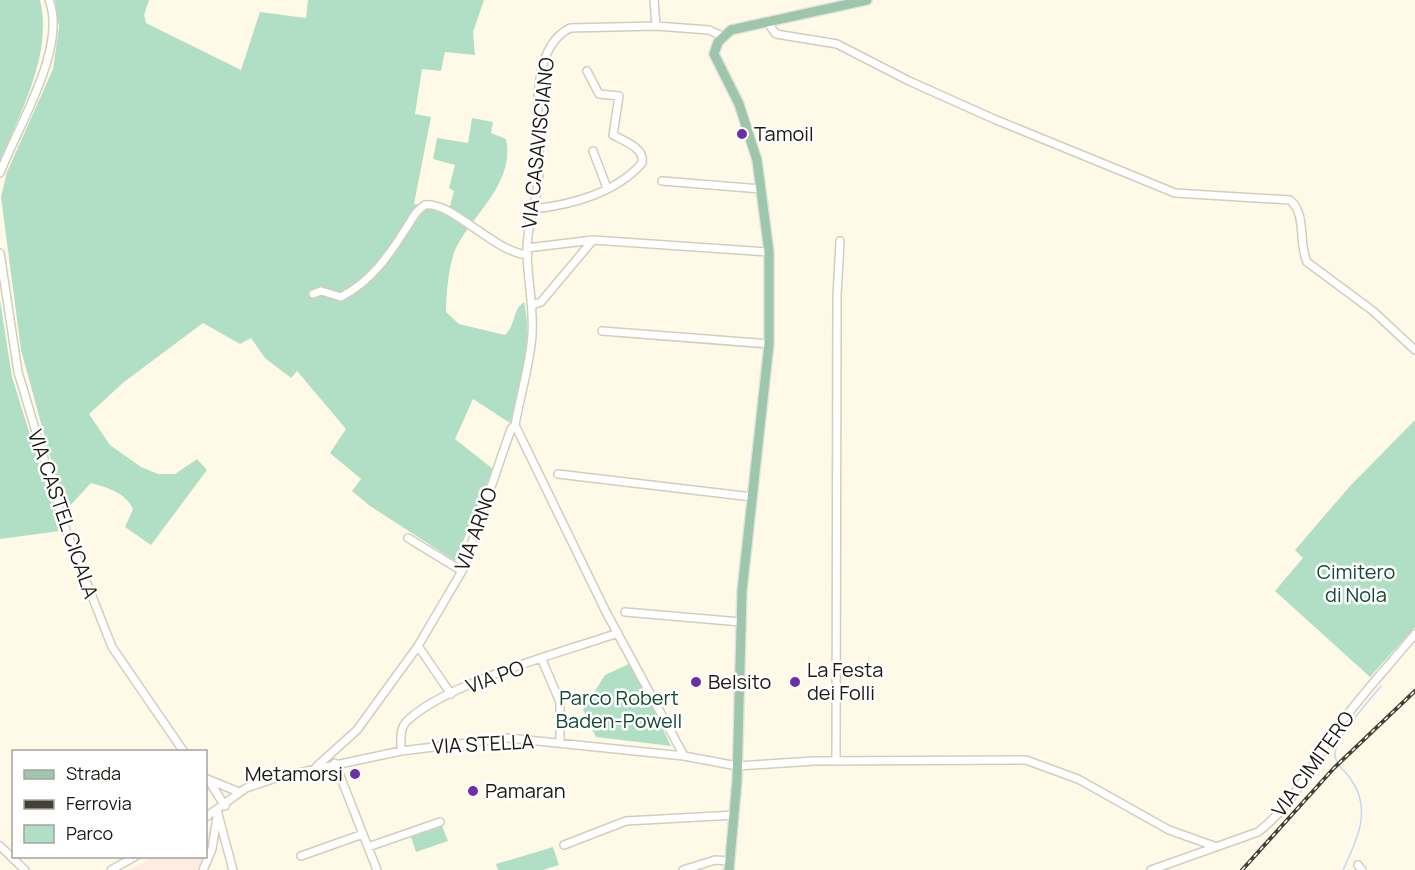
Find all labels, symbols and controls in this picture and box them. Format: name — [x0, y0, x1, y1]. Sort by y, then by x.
street label: VIA CASAVISCIANO — [515, 56, 560, 230]
place label: Tamoil — [754, 120, 814, 147]
marker: Tamoil — [735, 127, 749, 141]
street label: VIA CASTEL CICALA — [22, 426, 105, 602]
street label: VIA ARNO — [448, 483, 503, 574]
park label: Cimitero di Nola — [1317, 558, 1396, 608]
street label: VIA PO — [462, 654, 528, 699]
place label: La Festa dei Folli — [807, 656, 883, 706]
place label: Belsito — [708, 668, 771, 695]
marker: Belsito — [689, 675, 703, 689]
marker: La Festa dei Folli — [788, 675, 802, 689]
park label: Parco Robert Baden-Powell — [556, 684, 682, 734]
street label: VIA CIMITERO — [1265, 705, 1360, 822]
street label: VIA STELLA — [431, 727, 535, 760]
legend — [12, 750, 207, 858]
place label: Metamorsi — [245, 760, 343, 787]
text: Strada — [66, 761, 121, 785]
marker: Metamorsi — [348, 767, 362, 781]
place label: Pamaran — [485, 777, 566, 804]
marker: Pamaran — [466, 784, 480, 798]
text: Ferrovia — [66, 791, 132, 815]
text: Parco — [66, 821, 113, 845]

